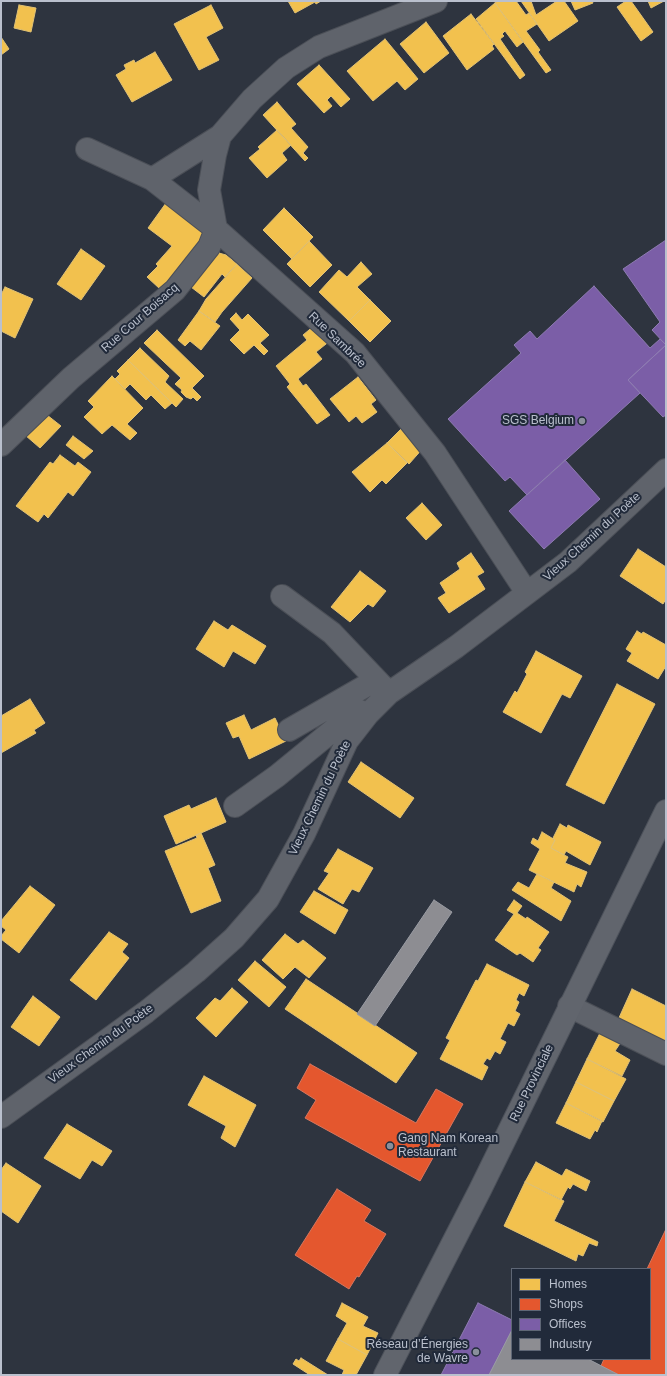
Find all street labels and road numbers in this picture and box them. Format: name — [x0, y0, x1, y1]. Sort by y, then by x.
street label: Rue Cour Boisacq — [99, 281, 181, 355]
street label: Rue Sambrée — [305, 309, 369, 371]
street label: Vieux Chemin du Poète — [540, 490, 644, 584]
street label: Vieux Chemin du Poète — [286, 738, 354, 858]
street label: Vieux Chemin du Poète — [46, 1001, 156, 1087]
street label: Rue Provinciale — [507, 1042, 557, 1124]

